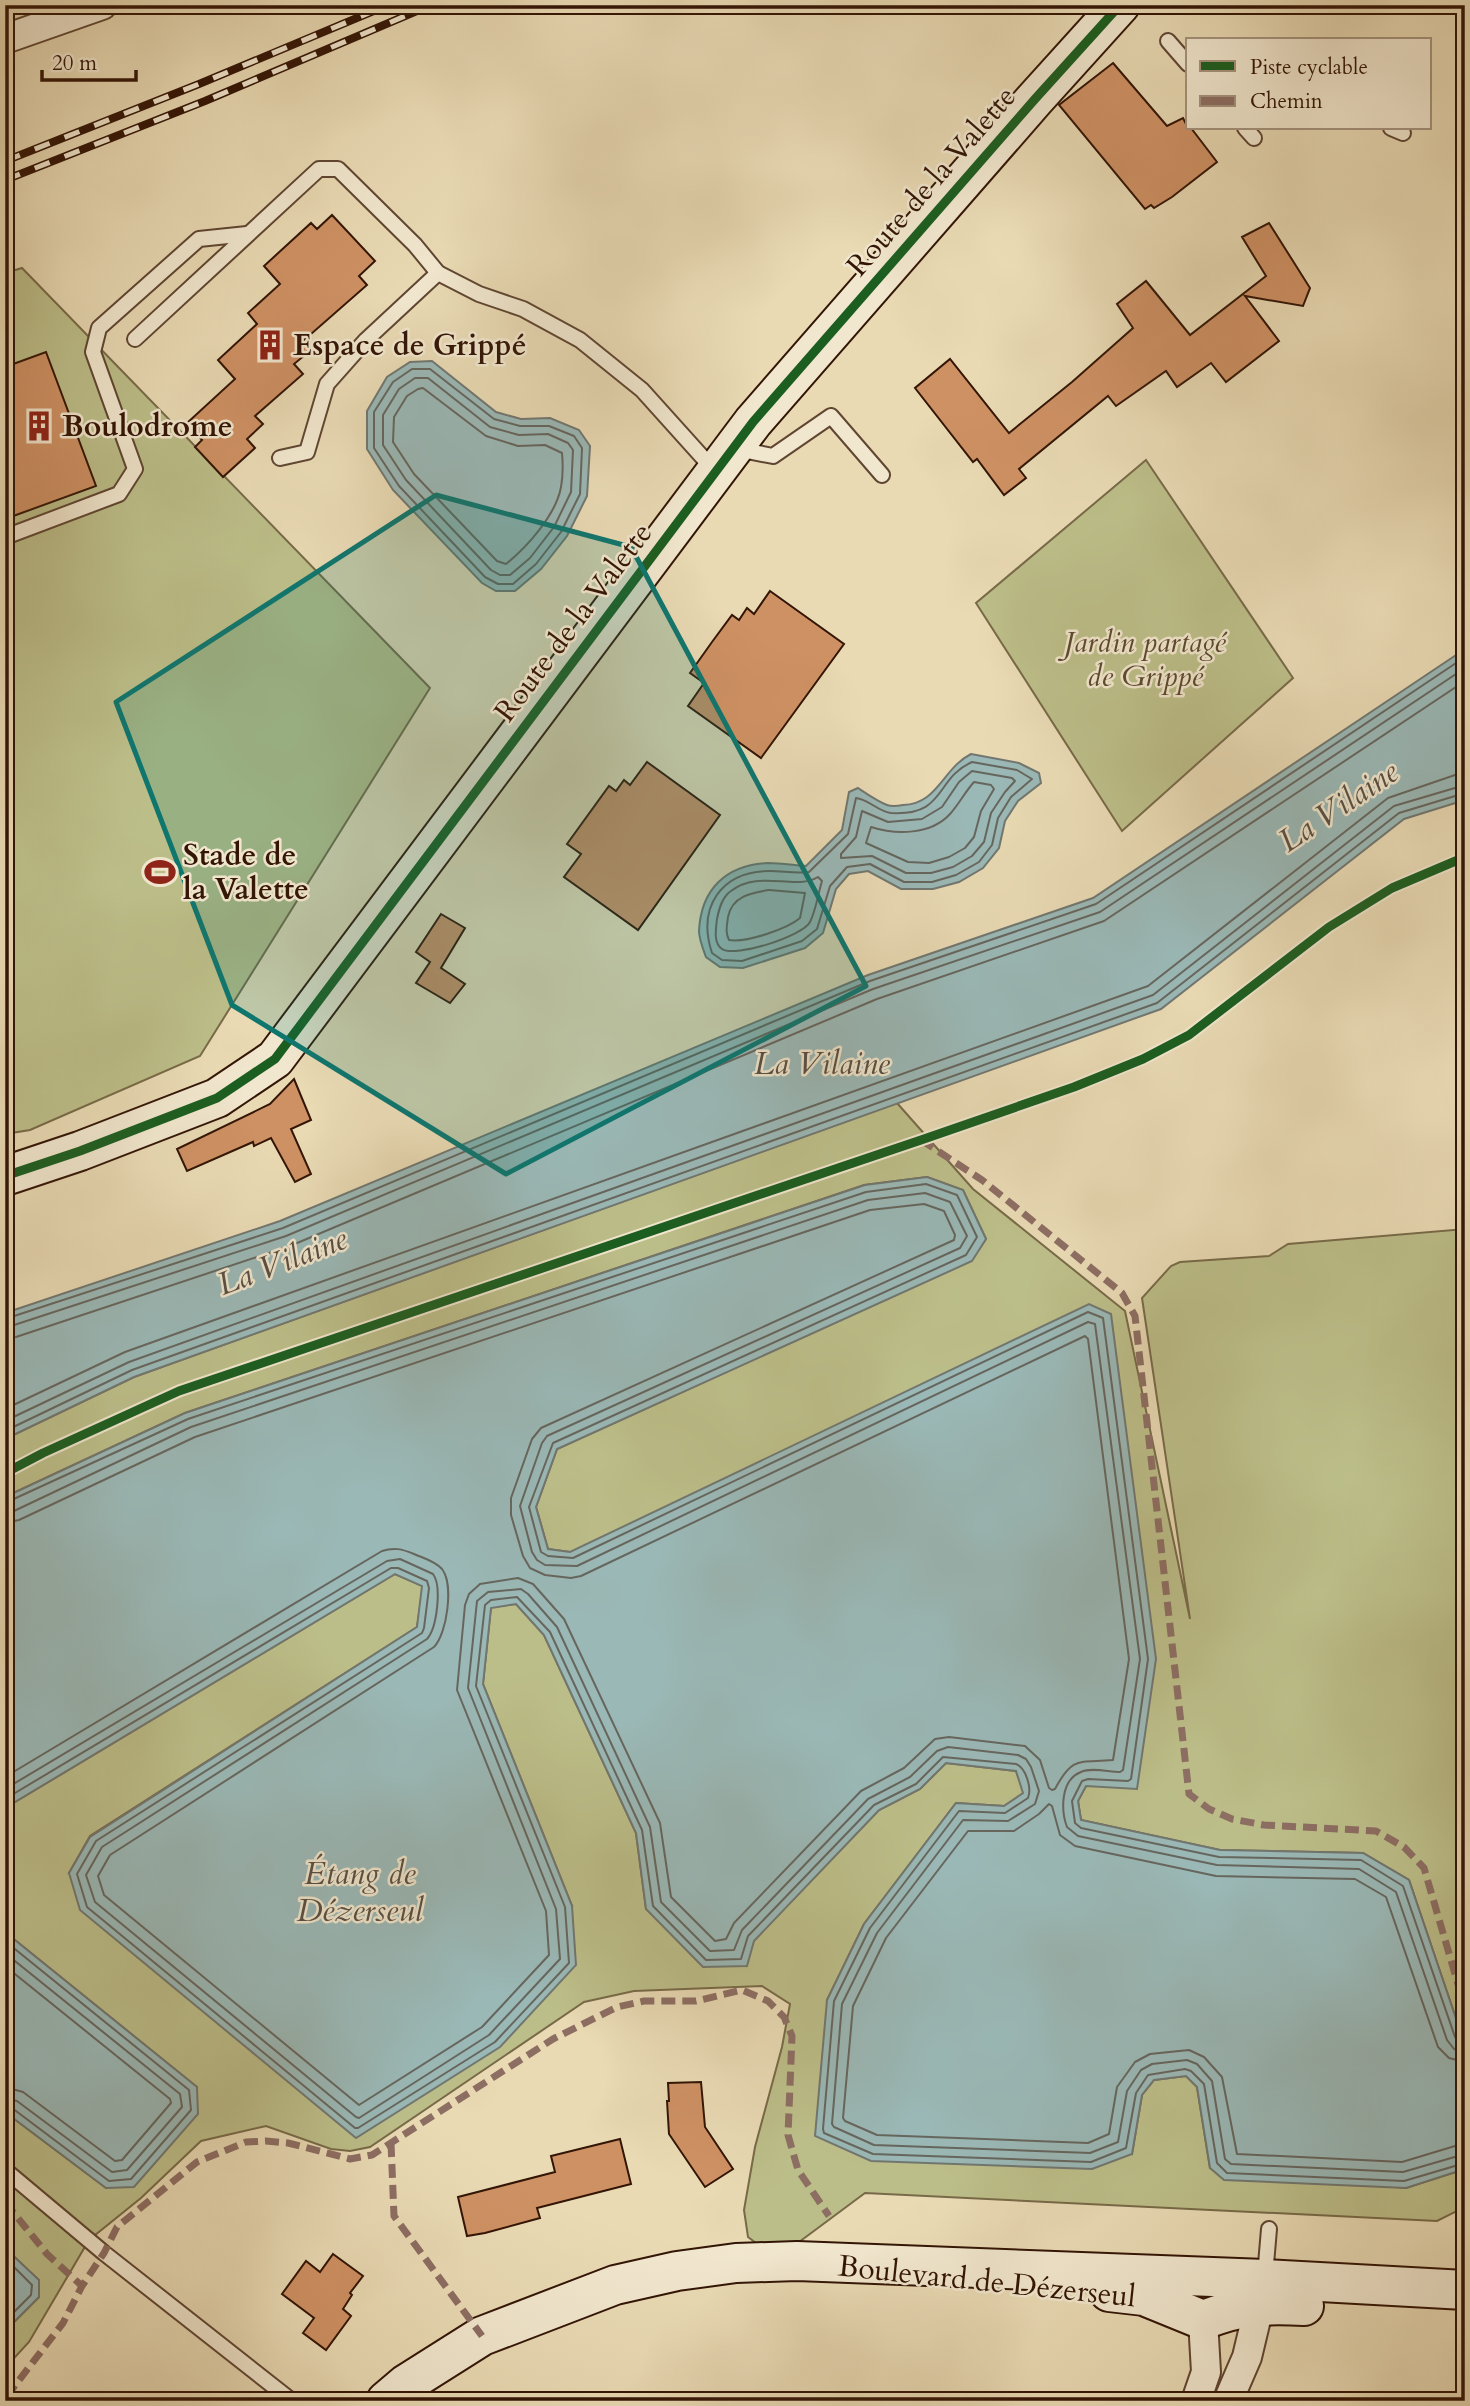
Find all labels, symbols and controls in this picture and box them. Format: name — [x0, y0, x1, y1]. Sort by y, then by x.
scale bar — [42, 38, 136, 82]
legend — [1186, 38, 1432, 130]
text: 20 m — [52, 49, 97, 78]
text: Piste cyclable — [1250, 53, 1368, 82]
street label: Route de la Valette — [837, 77, 1025, 285]
text: Chemin — [1250, 87, 1323, 116]
place label: Espace de Grippé — [293, 325, 527, 366]
building icon: Espace de Grippé — [253, 328, 287, 362]
place label: Boulodrome — [62, 406, 233, 447]
building icon: Boulodrome — [22, 409, 56, 443]
street label: Route de la Valette — [485, 514, 662, 730]
park label: Jardin partagé de Grippé — [1057, 622, 1228, 697]
water label: La Vilaine — [1270, 750, 1408, 863]
place label: Stade de la Valette — [183, 835, 309, 910]
sports icon: Stade de la Valette — [143, 855, 177, 889]
water label: La Vilaine — [754, 1042, 891, 1086]
water label: La Vilaine — [211, 1217, 354, 1307]
water label: Étang de Dézerseul — [297, 1852, 425, 1933]
street label: Boulevard de Dézerseul — [836, 2245, 1138, 2318]

